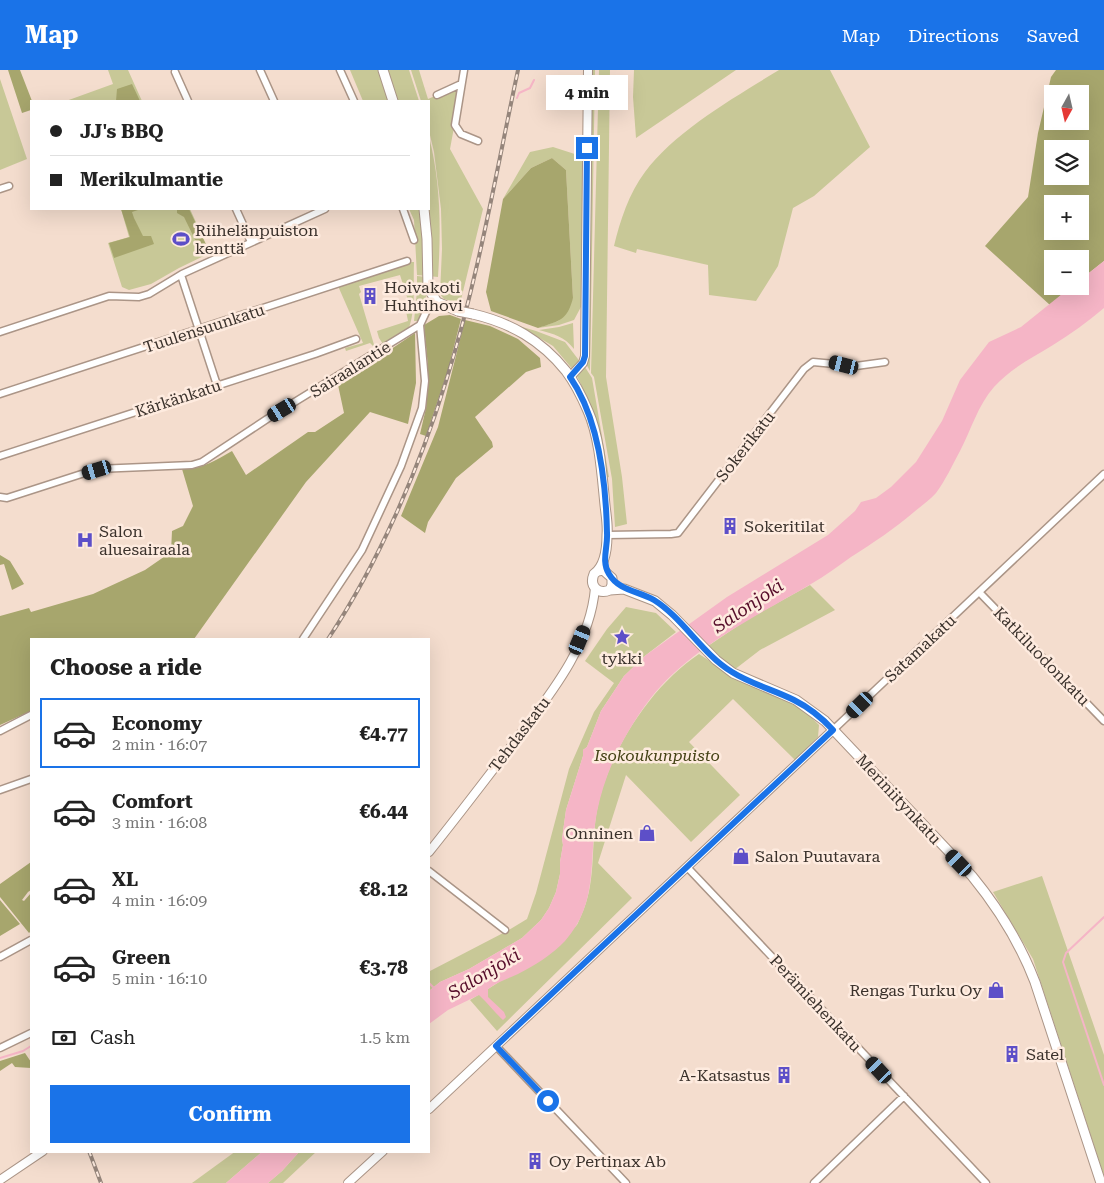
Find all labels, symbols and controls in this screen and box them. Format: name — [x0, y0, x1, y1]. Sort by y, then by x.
text: Map — [25, 21, 79, 49]
text: Map — [842, 25, 880, 46]
text: Directions — [908, 25, 999, 46]
text: Saved — [1027, 25, 1079, 46]
callout: 4 min — [546, 75, 628, 110]
text: 4 min — [565, 83, 609, 102]
north arrow — [1044, 85, 1089, 130]
map controls — [1044, 85, 1089, 295]
text: JJ's BBQ — [80, 120, 164, 143]
route end — [576, 137, 598, 159]
button: layers — [1044, 140, 1089, 185]
text: Merikulmantie — [80, 168, 223, 191]
button: + — [1044, 195, 1089, 240]
place label: Riihelänpuiston kenttä — [195, 221, 318, 258]
sports icon: Riihelänpuiston kenttä — [171, 229, 191, 249]
button: − — [1044, 250, 1089, 295]
place label: Hoivakoti Huhtihovi — [384, 278, 463, 315]
building icon: Hoivakoti Huhtihovi — [360, 286, 380, 306]
street label: Tuulensuunkatu — [141, 300, 267, 357]
street label: Sairaalantie — [307, 337, 394, 402]
car — [827, 354, 860, 376]
street label: Kärkänkatu — [133, 376, 223, 421]
car — [265, 396, 298, 424]
street label: Sokerikatu — [712, 407, 779, 485]
car — [80, 458, 113, 482]
building icon: Sokeritilat — [720, 516, 740, 536]
place label: Sokeritilat — [744, 517, 825, 536]
place label: Salon aluesairaala — [99, 522, 190, 559]
hospital icon: Salon aluesairaala — [75, 530, 95, 550]
water label: Salonjoki — [708, 574, 787, 637]
street label: Katkiluodonkatu — [990, 603, 1094, 710]
street label: Satamakatu — [881, 611, 960, 686]
car — [567, 623, 592, 657]
place icon: tykki — [612, 627, 632, 647]
place label: tykki — [602, 649, 642, 668]
text: Choose a ride — [50, 655, 202, 680]
car — [843, 689, 876, 721]
street label: Tehdaskatu — [485, 693, 554, 776]
icon: car — [52, 711, 97, 756]
text: Economy — [112, 712, 202, 735]
text: €4.77 — [359, 722, 408, 745]
text: 2 min · 16:07 — [112, 735, 207, 754]
park label: Isokoukunpuisto — [593, 746, 720, 765]
street label: Meriniitynkatu — [852, 751, 945, 848]
icon: car — [52, 789, 97, 834]
text: Comfort — [112, 790, 193, 813]
text: €6.44 — [359, 800, 408, 823]
text: 3 min · 16:08 — [112, 813, 207, 832]
shop icon: Onninen — [637, 823, 657, 843]
place label: Onninen — [565, 824, 633, 843]
shop icon: Salon Puutavara — [731, 846, 751, 866]
place label: Salon Puutavara — [755, 847, 881, 866]
car — [943, 847, 974, 879]
icon: car — [52, 867, 97, 912]
text: XL — [112, 868, 138, 891]
text: €8.12 — [359, 878, 408, 901]
text: 4 min · 16:09 — [112, 891, 207, 910]
water label: Salonjoki — [443, 944, 524, 1004]
icon: car — [52, 945, 97, 990]
text: Green — [112, 946, 170, 969]
street label: Perämiehenkatu — [766, 951, 865, 1056]
text: €3.78 — [359, 956, 408, 979]
text: 5 min · 16:10 — [112, 969, 207, 988]
shop icon: Rengas Turku Oy — [986, 980, 1006, 1000]
place label: Rengas Turku Oy — [849, 981, 983, 1000]
icon: cash — [50, 1024, 78, 1052]
text: Cash — [90, 1026, 135, 1049]
text: 1.5 km — [359, 1028, 410, 1047]
building icon: Satel — [1002, 1044, 1022, 1064]
place label: Satel — [1026, 1045, 1064, 1064]
car — [863, 1054, 894, 1086]
building icon: A-Katsastus — [774, 1065, 794, 1085]
place label: A-Katsastus — [679, 1066, 770, 1085]
button: Confirm — [50, 1085, 410, 1143]
route start — [537, 1090, 559, 1112]
building icon: Oy Pertinax Ab — [525, 1151, 545, 1171]
place label: Oy Pertinax Ab — [549, 1152, 666, 1171]

